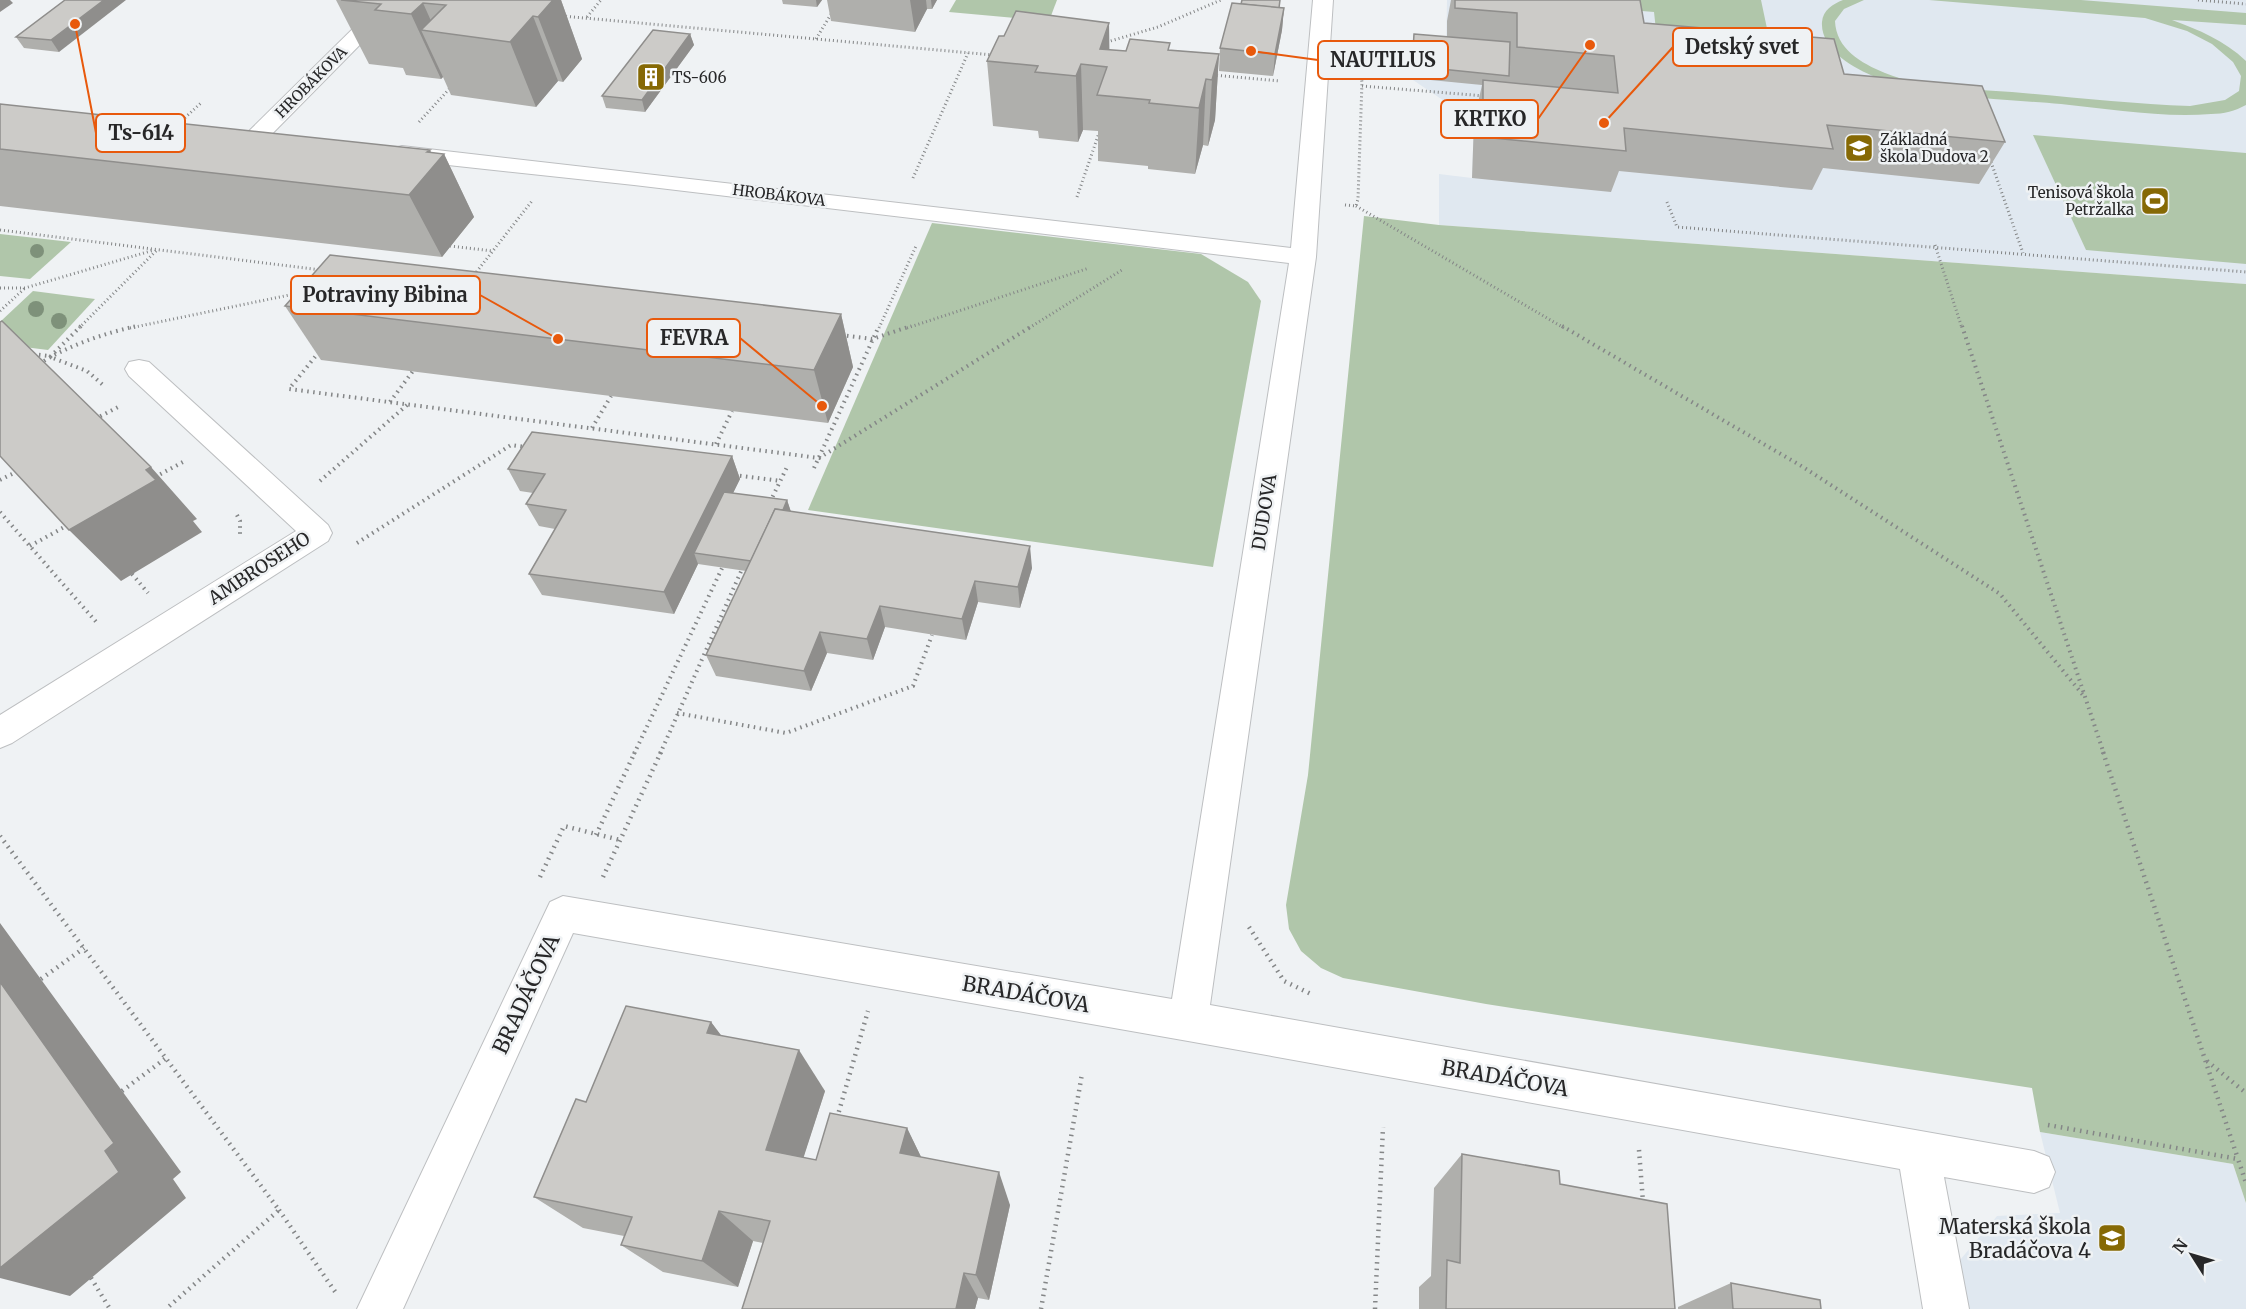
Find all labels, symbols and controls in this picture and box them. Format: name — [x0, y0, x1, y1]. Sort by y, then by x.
callout: Detský svet — [1673, 28, 1812, 66]
text: Detský svet — [1685, 34, 1799, 59]
street label: HROBÁKOVA — [270, 41, 351, 122]
callout: NAUTILUS — [1318, 41, 1448, 79]
text: NAUTILUS — [1330, 47, 1436, 72]
building icon: TS-606 — [635, 61, 667, 93]
place label: TS-606 — [672, 68, 727, 87]
callout: KRTKO — [1441, 100, 1538, 138]
text: KRTKO — [1454, 106, 1526, 131]
callout: Ts-614 — [96, 114, 185, 152]
text: Ts-614 — [108, 120, 174, 145]
place label: Základná škola Dudova 2 — [1880, 130, 1989, 166]
school or university icon: Základná škola Dudova 2 — [1843, 132, 1875, 164]
street label: HROBÁKOVA — [731, 179, 827, 210]
place label: Tenisová škola Petržalka — [2028, 183, 2134, 219]
sports icon: Tenisová škola Petržalka — [2139, 185, 2171, 217]
callout: Potraviny Bibina — [291, 276, 480, 314]
text: Potraviny Bibina — [302, 282, 468, 307]
callout: FEVRA — [647, 319, 740, 357]
text: FEVRA — [660, 325, 729, 350]
street label: DUDOVA — [1247, 472, 1281, 552]
street label: AMBROSEHO — [203, 526, 314, 610]
street label: BRADÁČOVA — [486, 929, 566, 1058]
street label: BRADÁČOVA — [960, 969, 1092, 1019]
street label: BRADÁČOVA — [1439, 1053, 1571, 1103]
place label: Materská škola Bradáčova 4 — [1939, 1213, 2091, 1264]
school or university icon: Materská škola Bradáčova 4 — [2096, 1222, 2128, 1254]
north arrow — [2162, 1225, 2222, 1285]
text: N — [2168, 1235, 2192, 1257]

